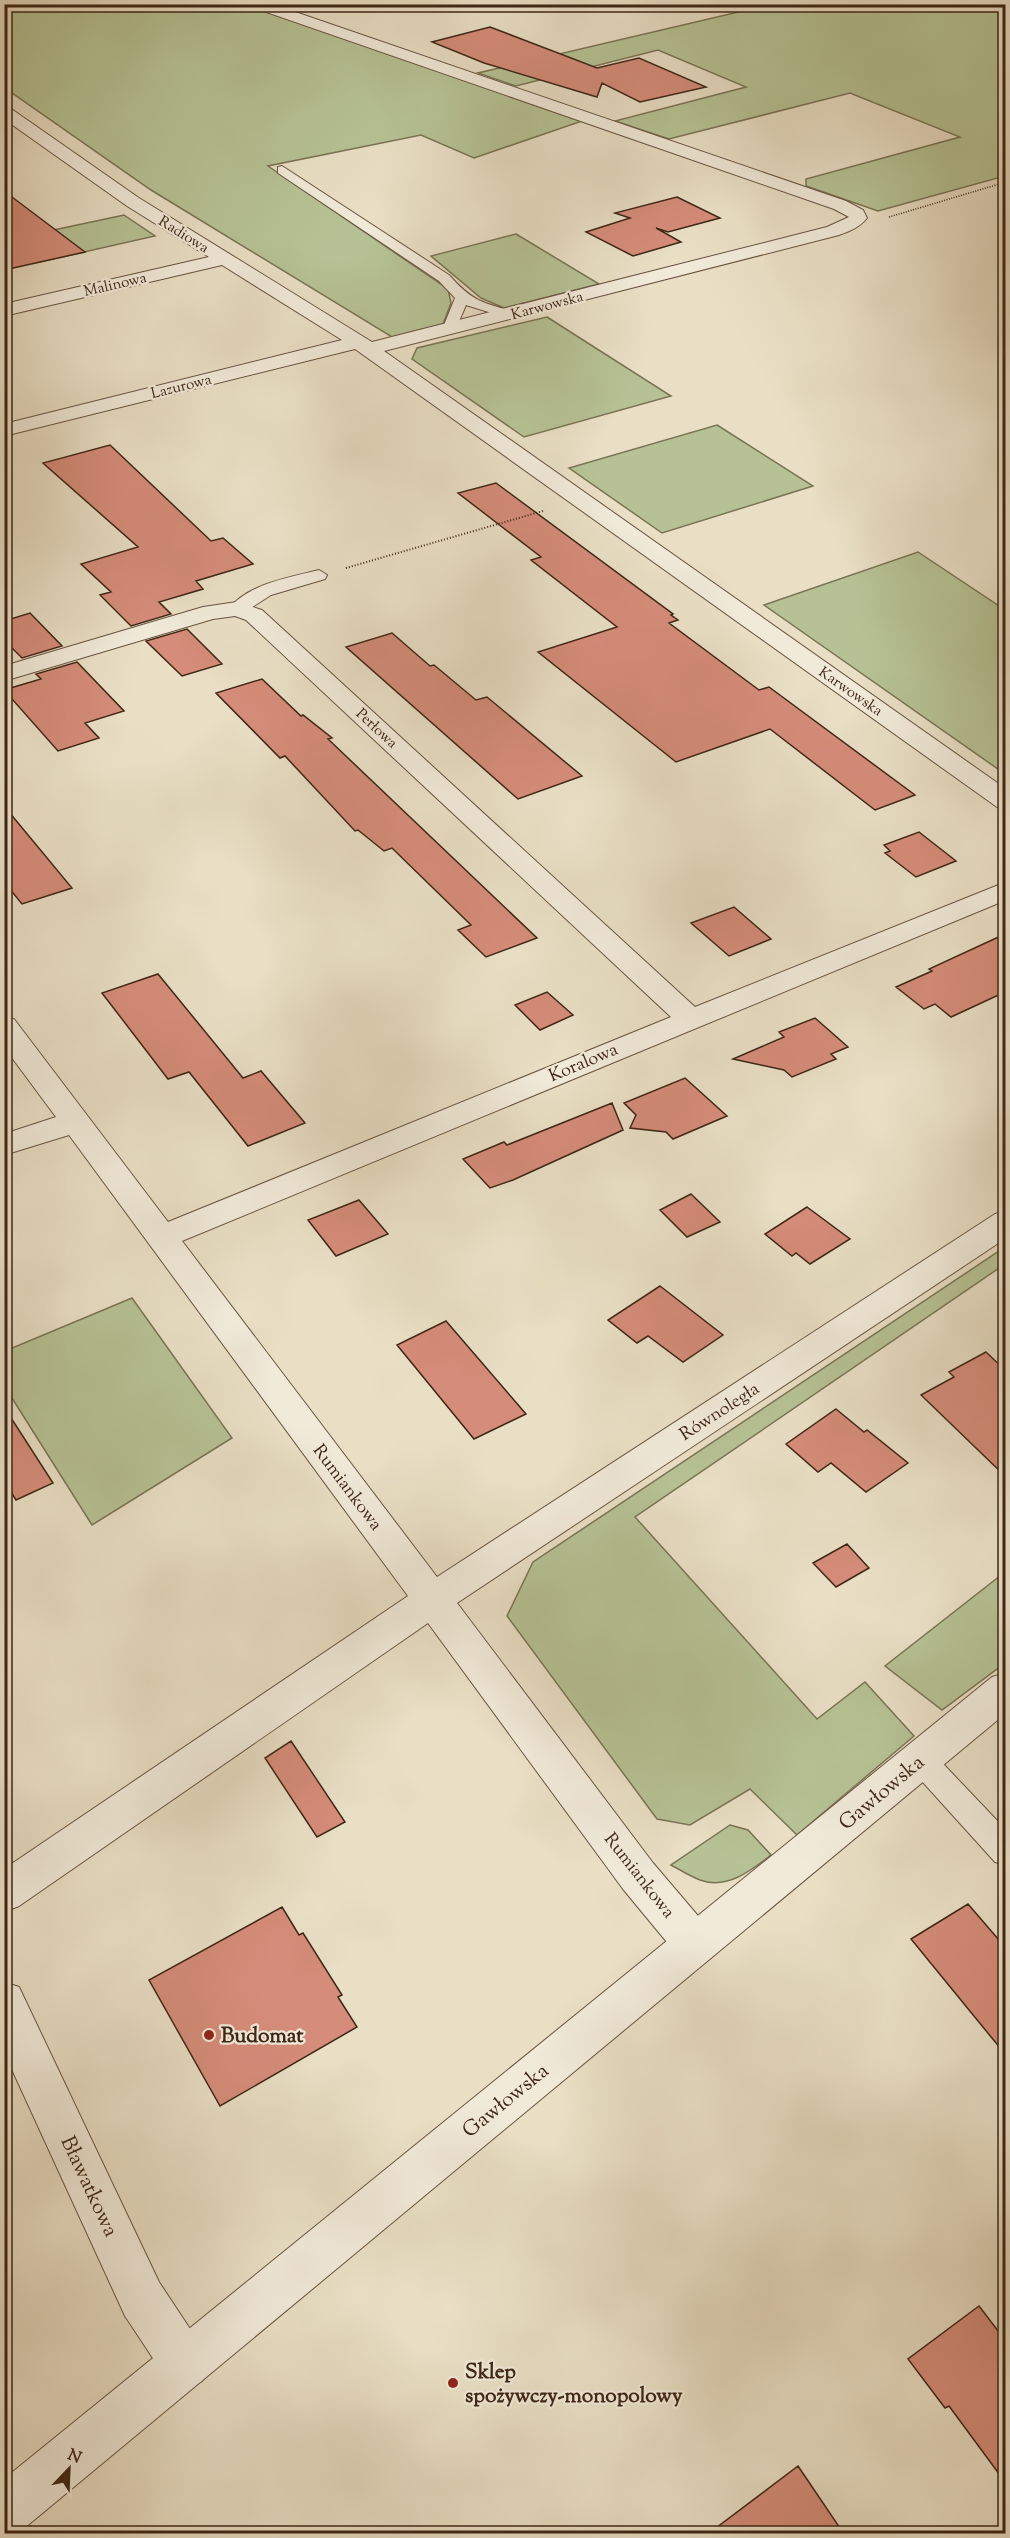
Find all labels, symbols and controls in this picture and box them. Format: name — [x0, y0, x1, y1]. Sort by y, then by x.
street label: Radiowa — [154, 212, 213, 259]
street label: Malinowa — [82, 268, 149, 303]
street label: Karwowska — [509, 287, 586, 326]
street label: Lazurowa — [149, 370, 214, 405]
street label: Karwowska — [814, 662, 887, 722]
street label: Perłowa — [350, 704, 402, 754]
street label: Koralowa — [545, 1038, 622, 1090]
street label: Równoległa — [675, 1377, 765, 1448]
street label: Rumiankowa — [305, 1440, 388, 1537]
street label: Gawłowska — [833, 1748, 932, 1838]
street label: Rumiankowa — [597, 1828, 680, 1925]
place label: Budomat — [221, 2022, 304, 2052]
marker: Budomat — [202, 2028, 216, 2042]
street label: Gawłowska — [456, 2057, 556, 2146]
street label: Bławatkowa — [52, 2131, 125, 2242]
place label: Sklep spożywczy-monopolowy — [465, 2358, 683, 2412]
marker: Sklep spożywczy-monopolowy — [446, 2376, 460, 2390]
north arrow — [39, 2439, 99, 2499]
text: N — [64, 2444, 84, 2471]

